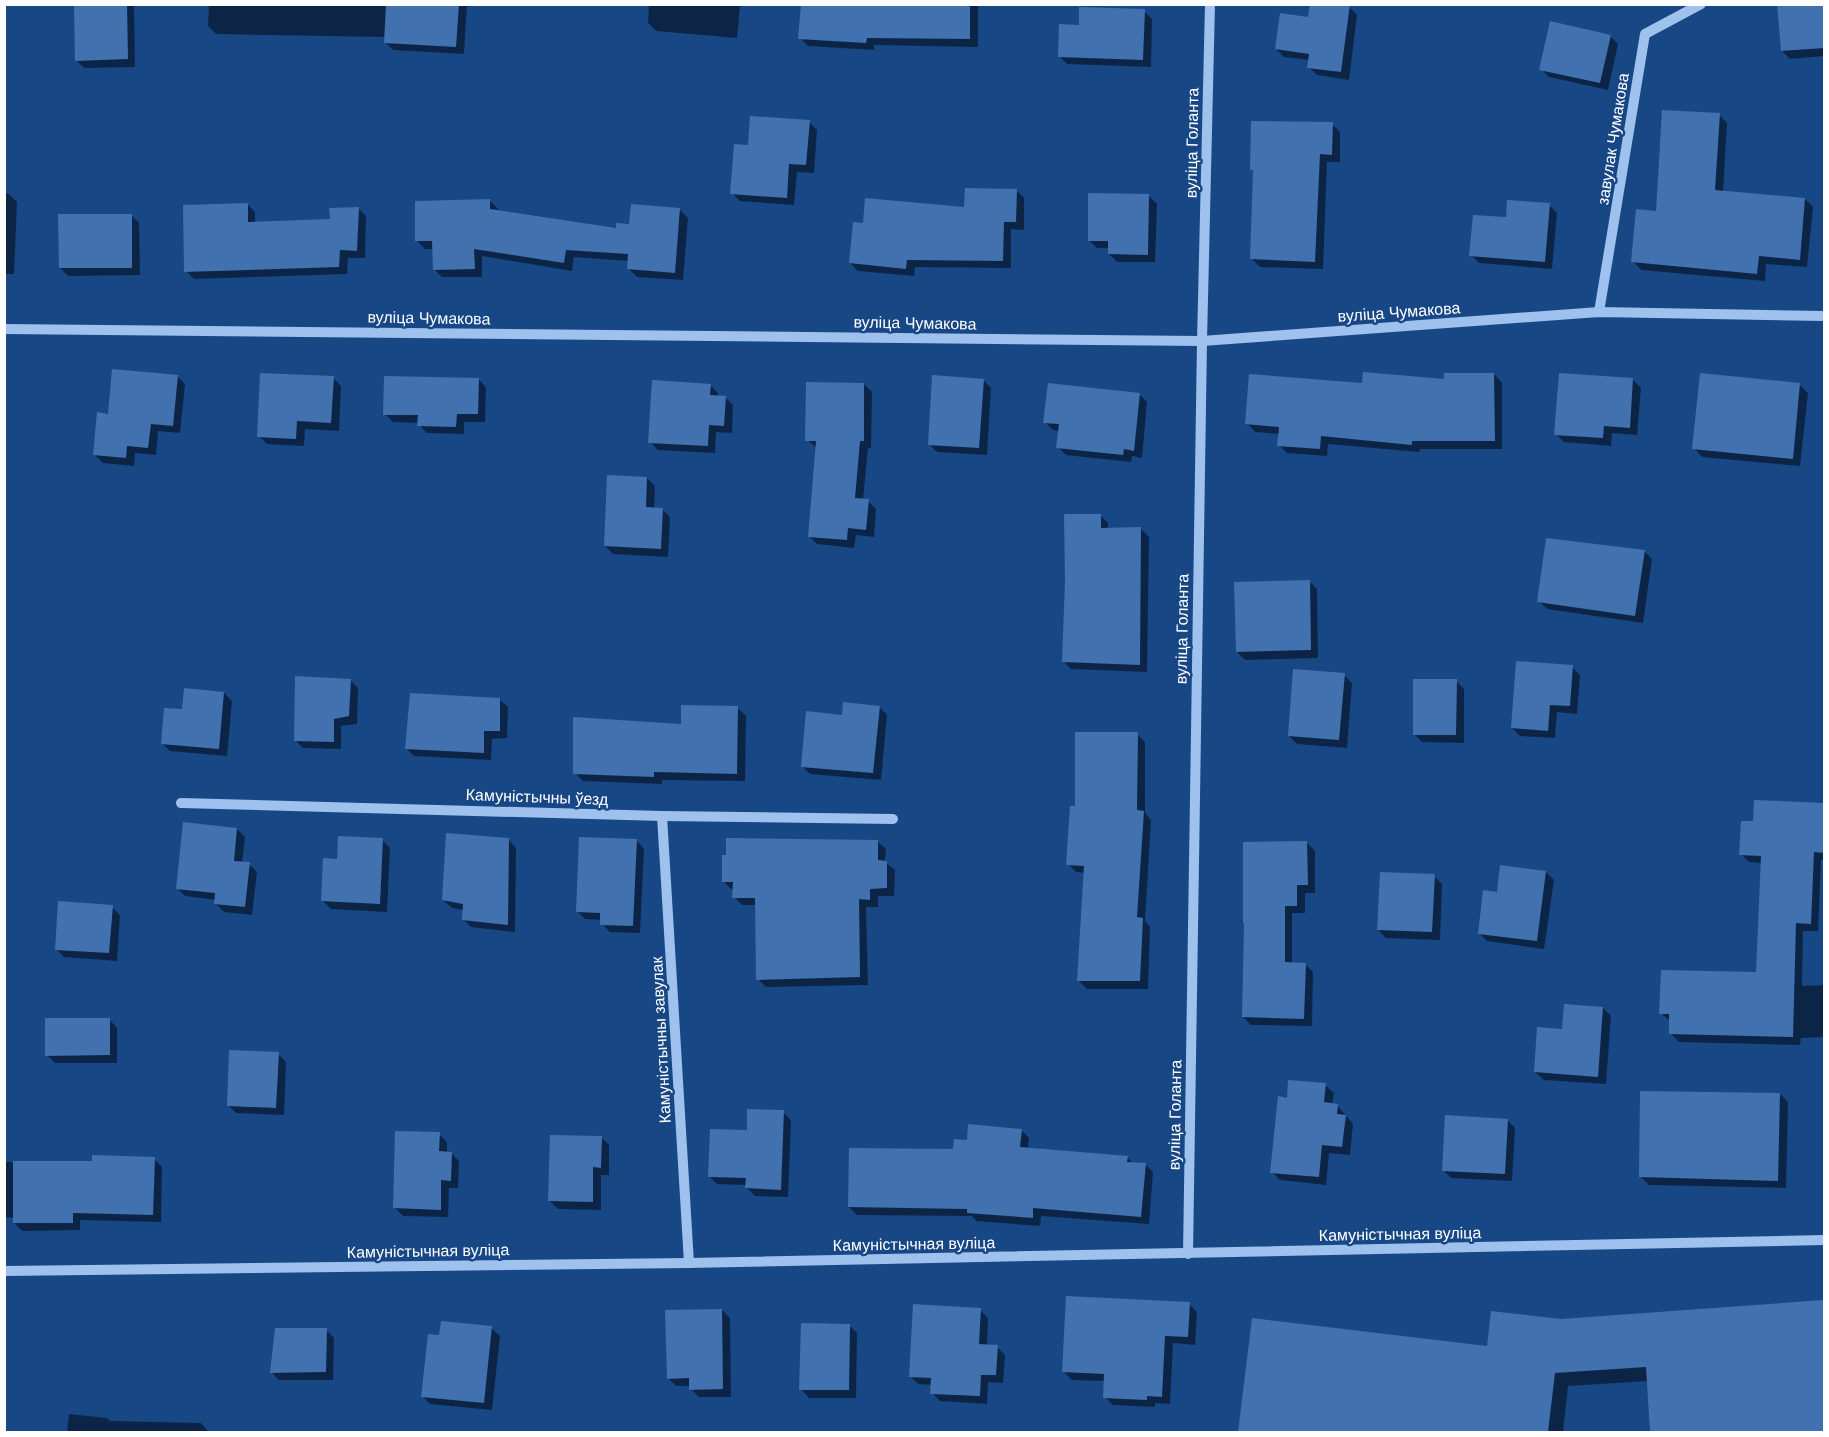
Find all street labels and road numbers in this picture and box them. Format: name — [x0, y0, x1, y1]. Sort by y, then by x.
street label: завулак Чумакова — [1594, 72, 1632, 206]
street label: вуліца Голанта — [1183, 88, 1201, 198]
street label: вуліца Чумакова — [1337, 299, 1461, 325]
street label: вуліца Чумакова — [367, 308, 491, 328]
street label: вуліца Чумакова — [853, 313, 977, 333]
street label: вуліца Голанта — [1173, 574, 1191, 684]
street label: Камуністычны ўезд — [465, 786, 609, 808]
street label: Камуністычны завулак — [648, 955, 674, 1124]
street label: вуліца Голанта — [1166, 1060, 1184, 1170]
street label: Камуністычная вуліца — [1319, 1224, 1482, 1244]
street label: Камуністычная вуліца — [833, 1234, 996, 1254]
street label: Камуністычная вуліца — [347, 1241, 510, 1261]

